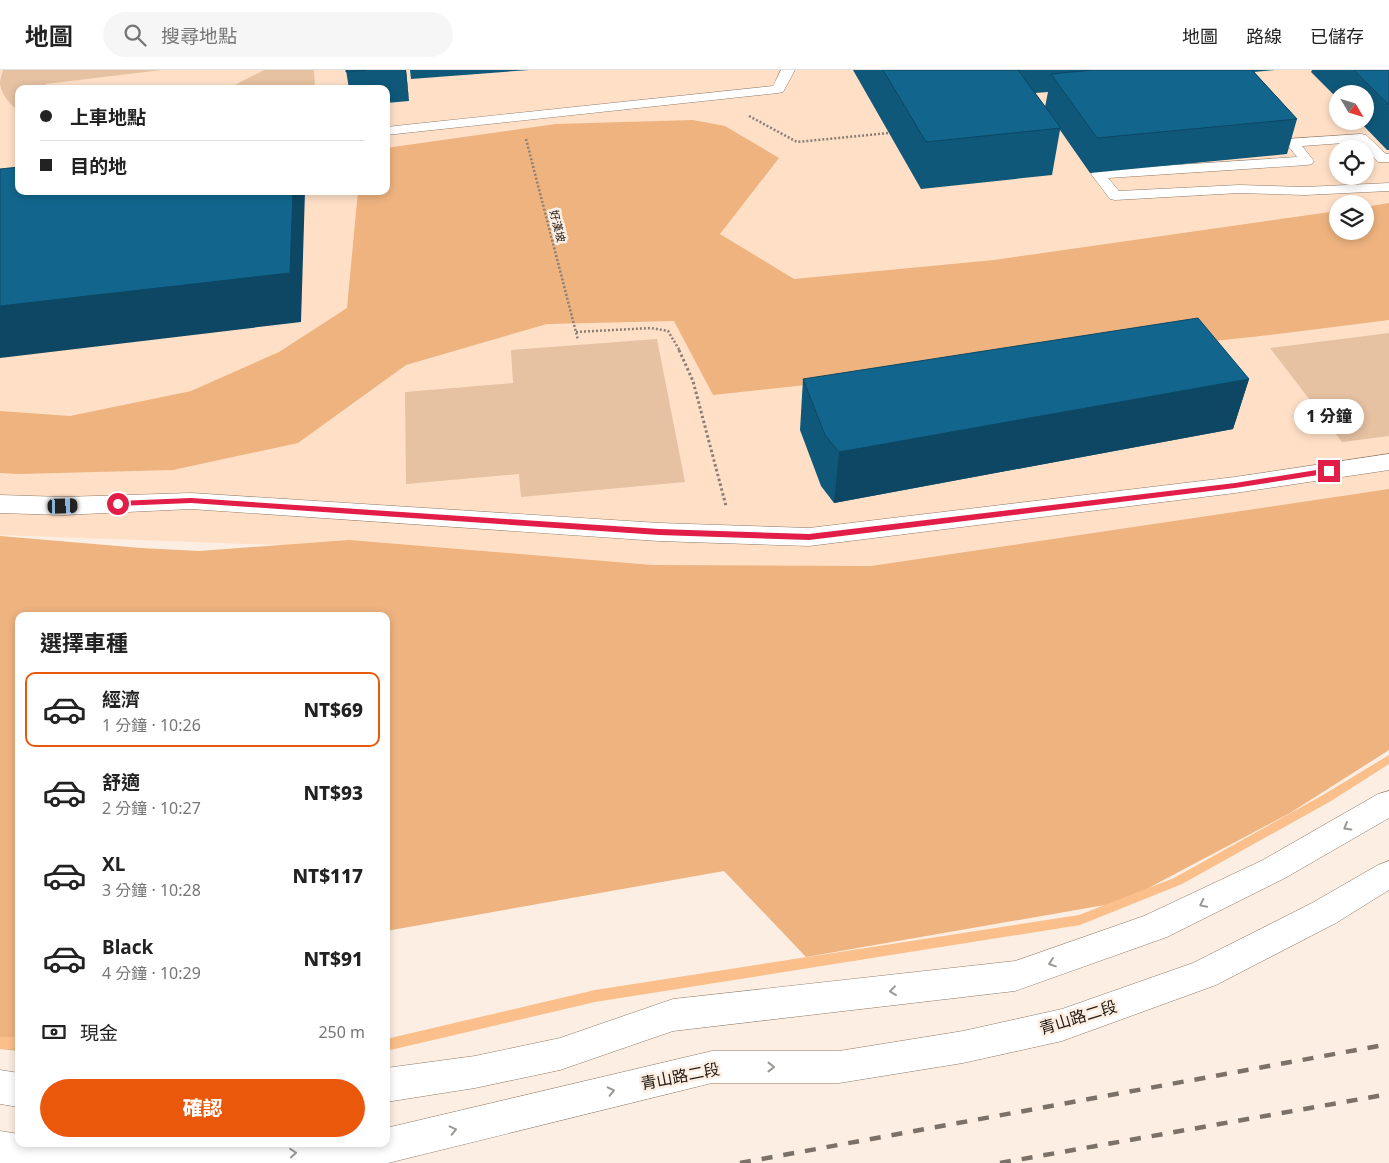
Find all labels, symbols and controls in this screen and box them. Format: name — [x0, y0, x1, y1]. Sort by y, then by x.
search box — [103, 12, 453, 57]
text: 地圖 — [25, 19, 73, 52]
icon: search — [121, 21, 149, 49]
text: 搜尋地點 — [161, 23, 237, 49]
text: 地圖 — [1182, 24, 1218, 48]
text: 路線 — [1246, 24, 1282, 48]
text: 已儲存 — [1310, 24, 1364, 48]
north arrow — [1329, 85, 1374, 130]
map controls — [1329, 85, 1374, 240]
text: 上車地點 — [70, 104, 146, 130]
button: locate — [1329, 140, 1374, 185]
text: 目的地 — [70, 153, 127, 179]
button: layers — [1329, 195, 1374, 240]
street label: 好漢坡 — [547, 208, 569, 244]
callout: 1 分鐘 — [1294, 398, 1364, 434]
text: 1 分鐘 — [1306, 405, 1352, 427]
route end — [1318, 460, 1340, 482]
route start — [107, 493, 129, 515]
car — [47, 498, 78, 514]
text: 選擇車種 — [40, 627, 128, 657]
text: 經濟 — [102, 686, 140, 712]
icon: car — [42, 687, 87, 732]
text: NT$69 — [303, 697, 363, 723]
text: 1 分鐘 · 10:26 — [102, 714, 201, 736]
text: 舒適 — [102, 769, 140, 795]
icon: car — [42, 770, 87, 815]
text: NT$93 — [303, 780, 363, 806]
text: 2 分鐘 · 10:27 — [102, 797, 201, 819]
one-way arrow — [1343, 821, 1352, 831]
text: XL — [102, 851, 125, 877]
icon: car — [42, 853, 87, 898]
text: NT$117 — [292, 863, 363, 889]
text: 3 分鐘 · 10:28 — [102, 879, 201, 901]
one-way arrow — [1200, 897, 1209, 907]
text: Black — [102, 934, 153, 960]
icon: car — [42, 936, 87, 981]
text: NT$91 — [303, 946, 363, 972]
one-way arrow — [1049, 957, 1057, 967]
text: 4 分鐘 · 10:29 — [102, 962, 201, 984]
one-way arrow — [889, 985, 897, 996]
street label: 青山路二段 — [1037, 995, 1119, 1039]
icon: cash — [40, 1018, 68, 1046]
text: 現金 — [80, 1020, 118, 1046]
text: 250 m — [318, 1021, 365, 1043]
street label: 青山路二段 — [639, 1058, 721, 1094]
one-way arrow — [767, 1062, 775, 1072]
button: 確認 — [40, 1079, 365, 1137]
one-way arrow — [607, 1086, 616, 1097]
one-way arrow — [449, 1125, 458, 1136]
one-way arrow — [289, 1148, 297, 1159]

